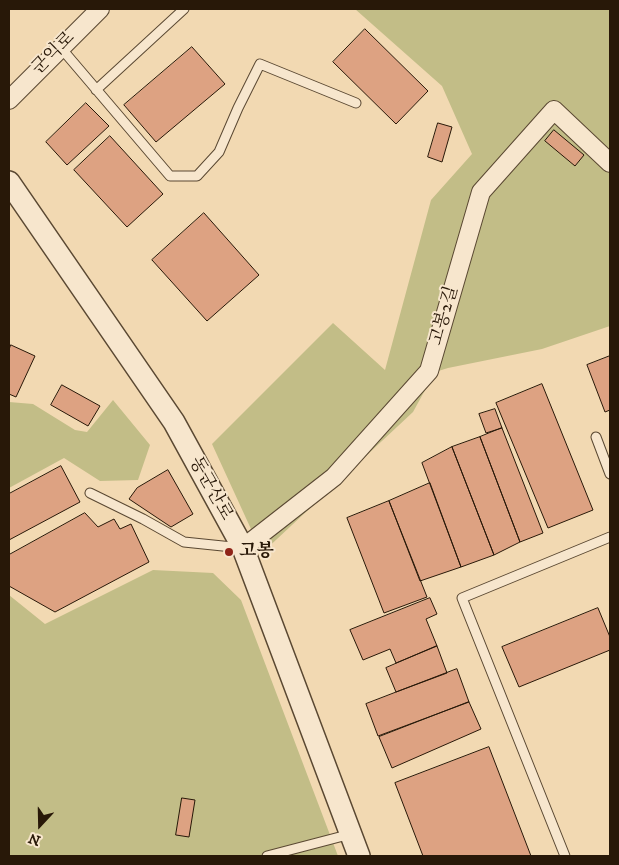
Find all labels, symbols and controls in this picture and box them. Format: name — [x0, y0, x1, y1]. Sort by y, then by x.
street label: 군익로 — [28, 28, 80, 80]
street label: 고봉2길 — [426, 284, 464, 348]
street label: 동군산로 — [184, 453, 236, 525]
place label: 고봉 — [239, 541, 274, 563]
marker: 고봉 — [223, 546, 235, 558]
north arrow — [15, 800, 65, 850]
text: N — [26, 829, 43, 849]

